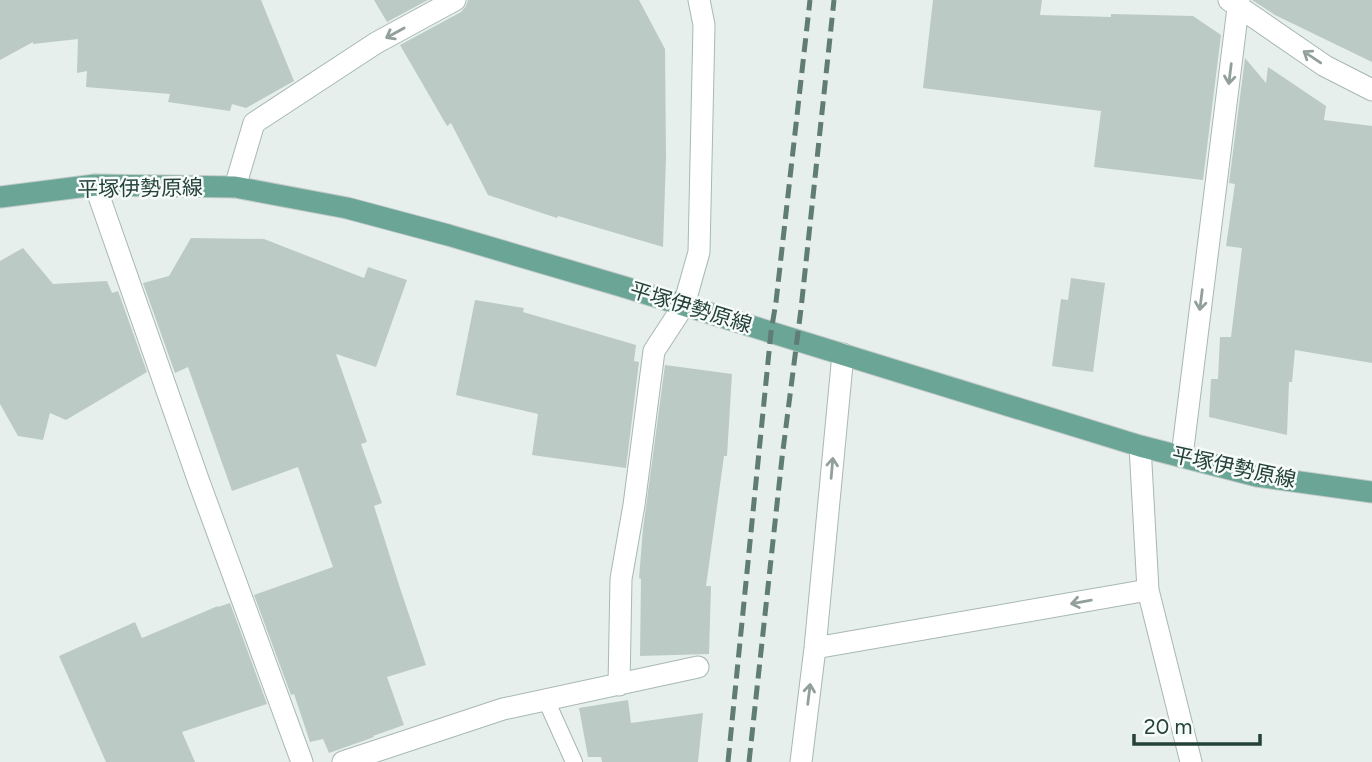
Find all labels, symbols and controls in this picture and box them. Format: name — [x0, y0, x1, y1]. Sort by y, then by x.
one-way arrow — [385, 27, 406, 40]
one-way arrow — [1303, 50, 1323, 64]
one-way arrow — [1223, 63, 1236, 85]
street label: 平塚伊勢原線 — [77, 174, 203, 202]
street label: 平塚伊勢原線 — [627, 277, 755, 337]
one-way arrow — [1195, 288, 1208, 311]
street label: 平塚伊勢原線 — [1170, 442, 1298, 492]
one-way arrow — [826, 457, 839, 480]
one-way arrow — [1070, 596, 1093, 609]
one-way arrow — [803, 683, 816, 706]
scale bar — [1134, 702, 1260, 746]
text: 20 m — [1144, 714, 1192, 739]

